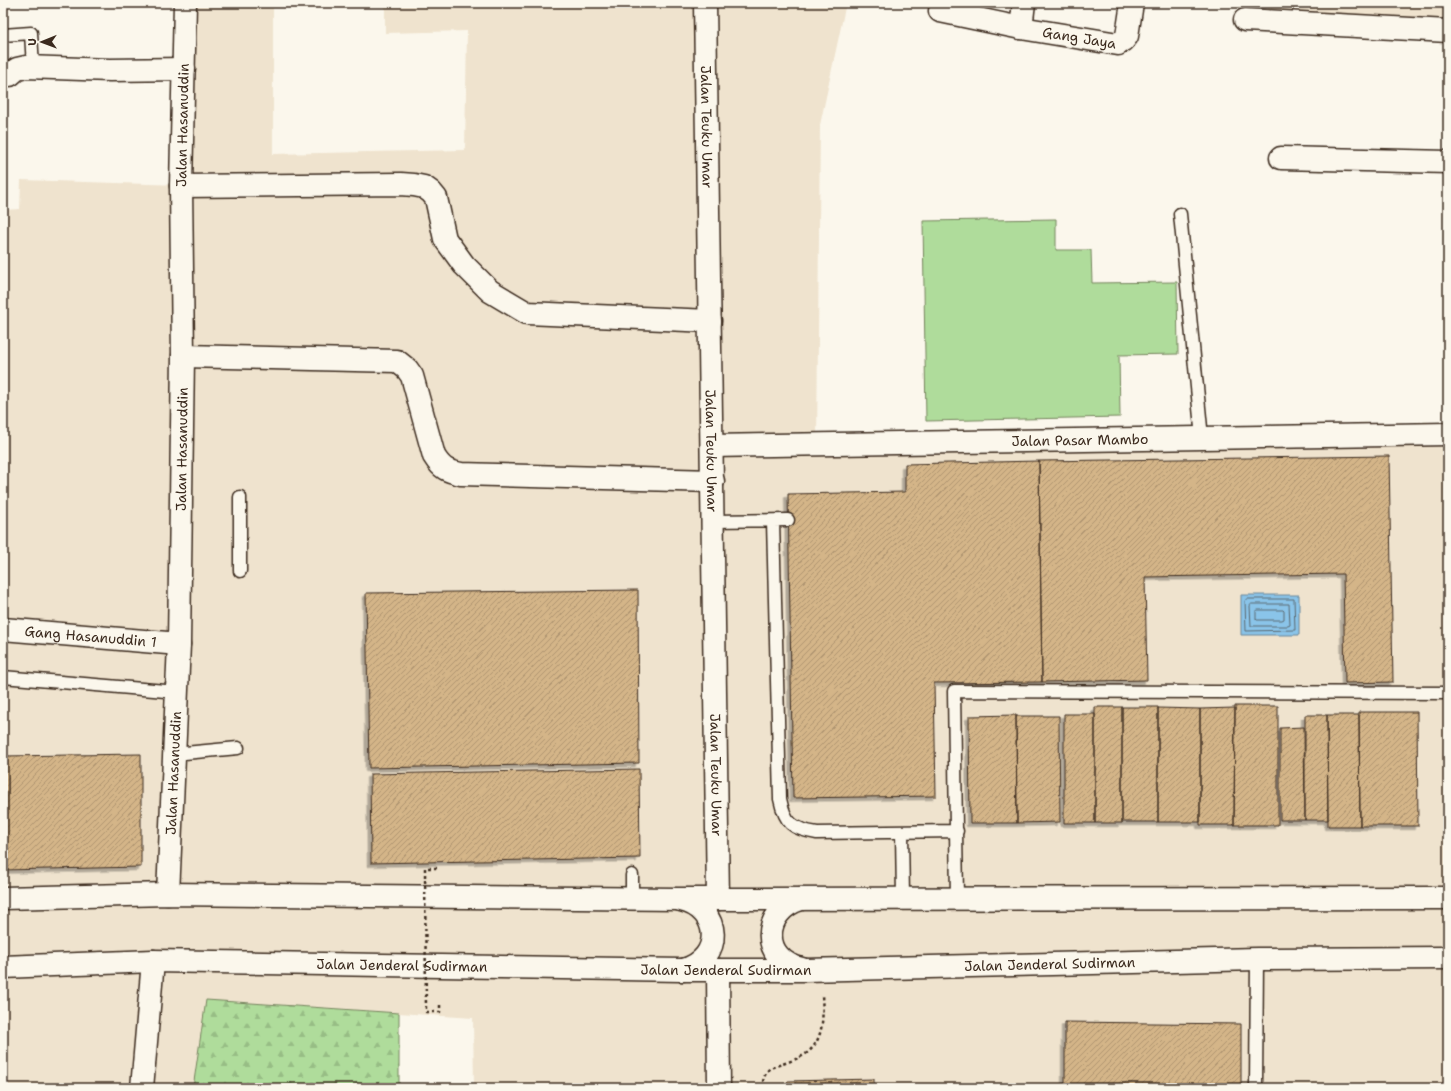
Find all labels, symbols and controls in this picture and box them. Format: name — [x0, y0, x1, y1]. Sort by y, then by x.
north arrow — [22, 22, 62, 62]
street label: Gang Jaya — [1041, 23, 1118, 53]
text: U — [25, 38, 40, 46]
street label: Jalan Hasanuddin — [172, 63, 193, 187]
street label: Jalan Teuku Umar — [697, 65, 717, 189]
street label: Jalan Hasanuddin — [172, 387, 192, 511]
street label: Jalan Teuku Umar — [702, 389, 721, 513]
street label: Jalan Pasar Mambo — [1011, 430, 1149, 450]
street label: Gang Hasanuddin 1 — [24, 622, 157, 651]
street label: Jalan Hasanuddin — [162, 710, 185, 835]
street label: Jalan Teuku Umar — [706, 713, 726, 837]
street label: Jalan Jenderal Sudirman — [964, 953, 1136, 975]
street label: Jalan Jenderal Sudirman — [316, 955, 488, 976]
street label: Jalan Jenderal Sudirman — [640, 960, 812, 979]

